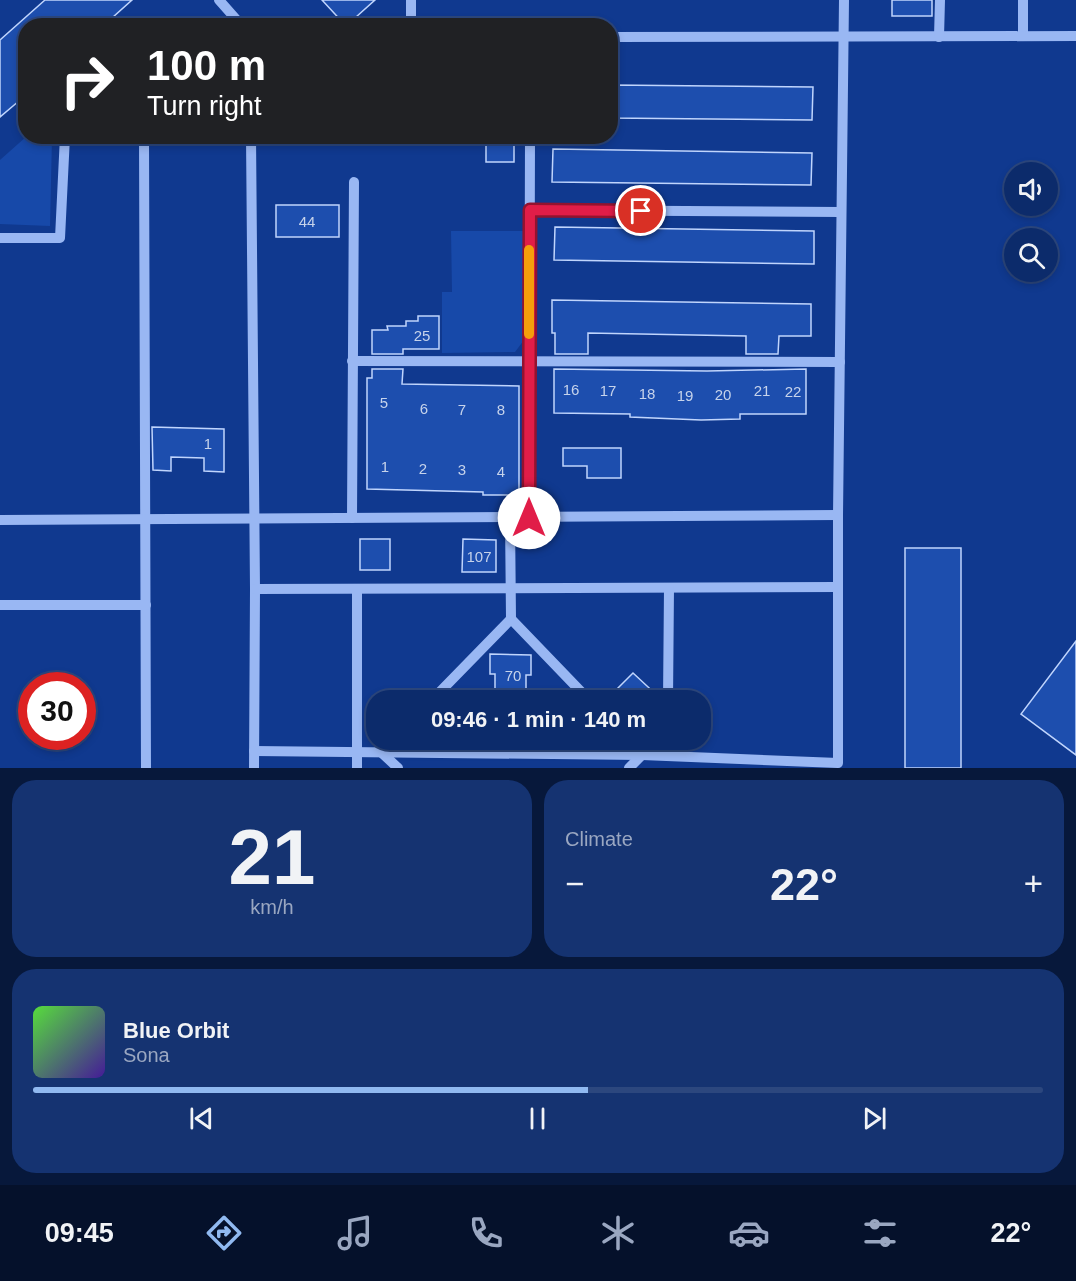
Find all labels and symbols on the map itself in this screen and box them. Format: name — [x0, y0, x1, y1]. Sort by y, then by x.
pin — [615, 185, 666, 236]
house number: 44 — [299, 213, 315, 230]
house number: 25 — [414, 327, 430, 344]
house number: 16 — [563, 381, 579, 398]
house number: 17 — [600, 382, 616, 399]
house number: 21 — [754, 382, 770, 399]
house number: 22 — [785, 383, 801, 400]
house number: 18 — [639, 385, 655, 402]
house number: 20 — [715, 386, 731, 403]
house number: 19 — [677, 387, 693, 404]
house number: 5 — [380, 394, 388, 411]
house number: 6 — [420, 400, 428, 417]
house number: 7 — [458, 401, 466, 418]
house number: 8 — [497, 401, 505, 418]
house number: 1 — [204, 435, 212, 452]
house number: 1 — [381, 458, 389, 475]
house number: 2 — [419, 460, 427, 477]
house number: 3 — [458, 461, 466, 478]
house number: 4 — [497, 463, 505, 480]
position arrow — [497, 486, 561, 550]
house number: 107 — [466, 548, 492, 565]
house number: 70 — [505, 667, 521, 684]
speed limit sign: 30 — [18, 672, 96, 750]

